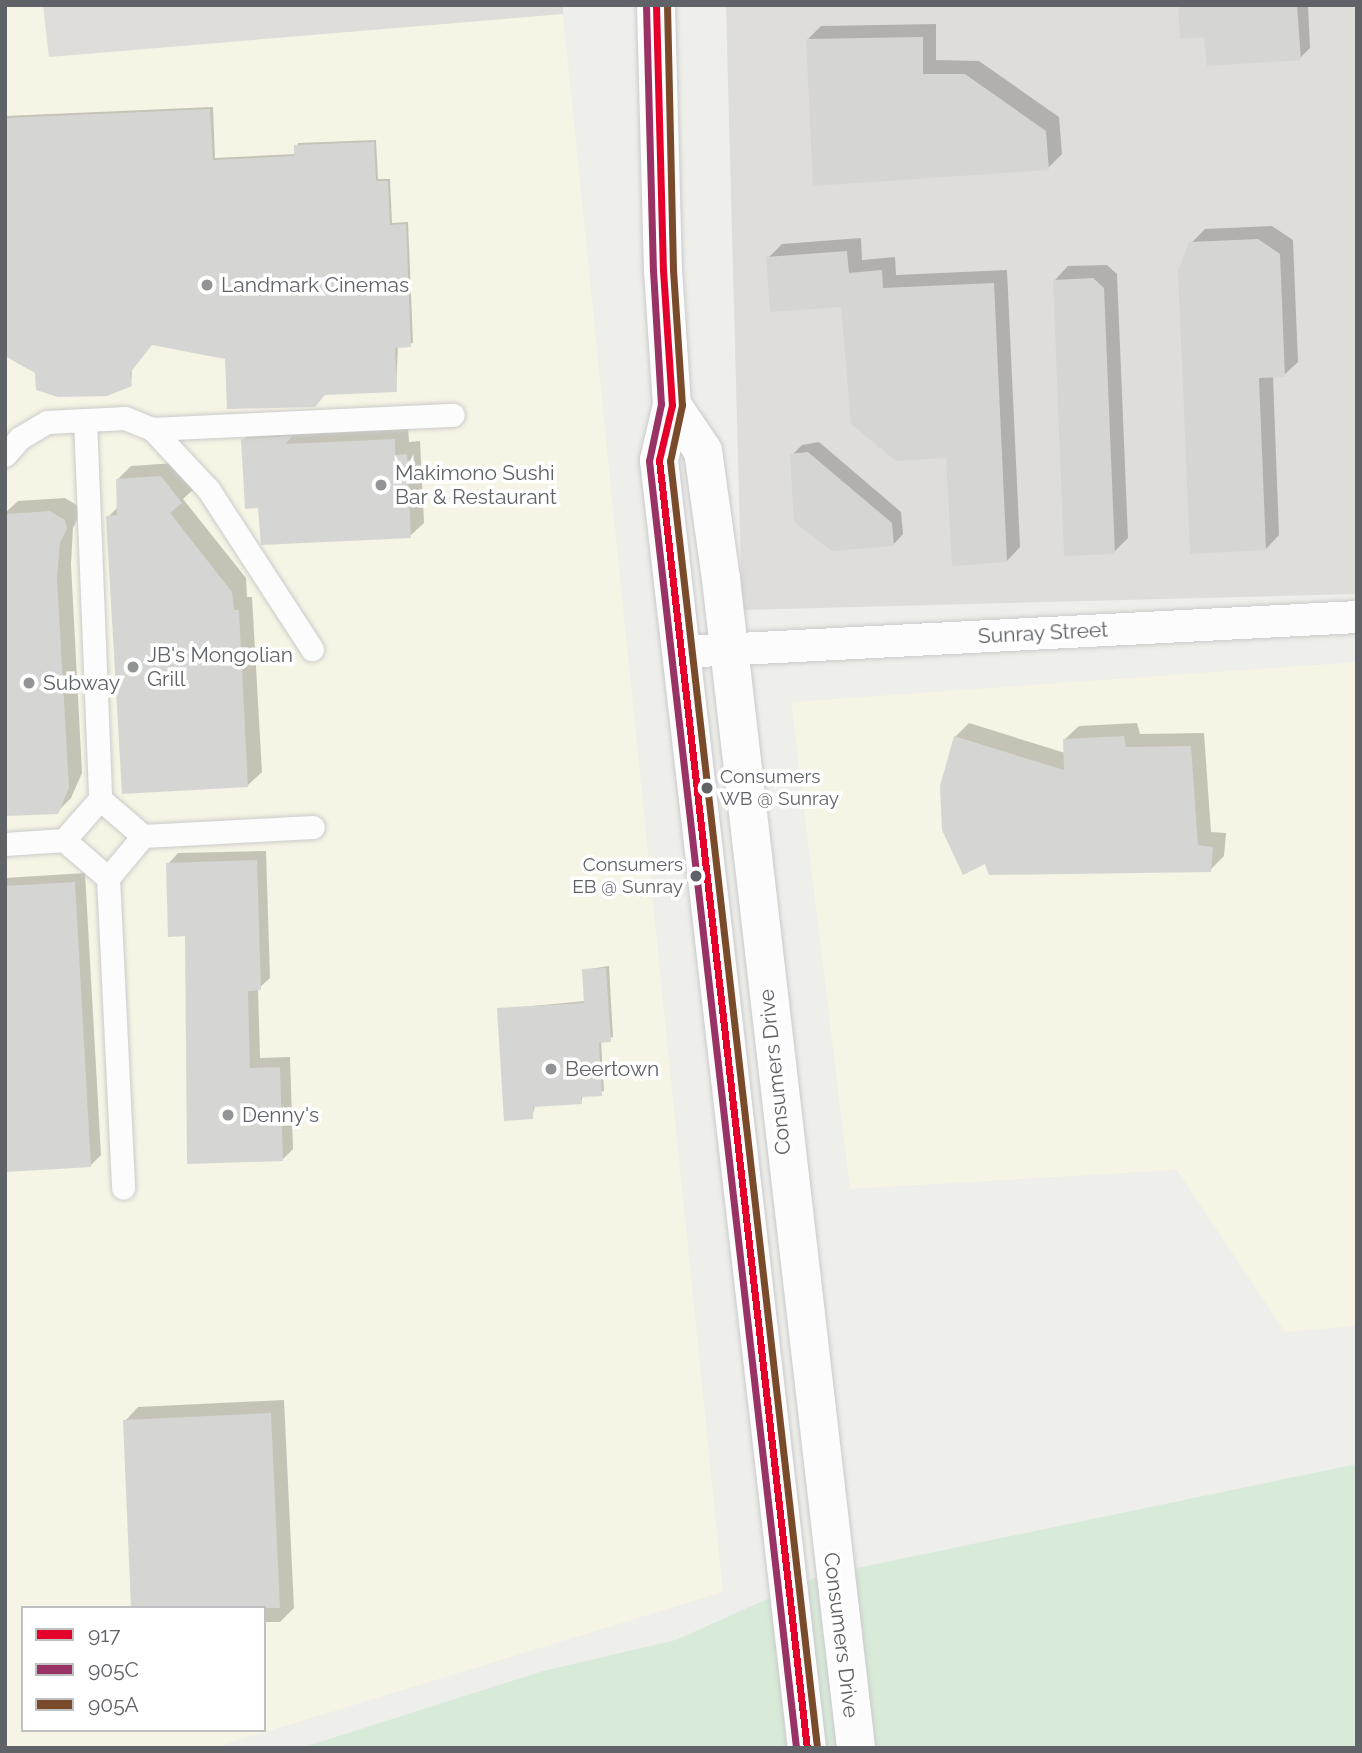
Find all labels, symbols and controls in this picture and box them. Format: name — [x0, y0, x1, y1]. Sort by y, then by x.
place label: Landmark Cinemas — [221, 272, 409, 298]
marker: Landmark Cinemas — [199, 277, 215, 293]
place label: Makimono Sushi Bar & Restaurant — [395, 460, 557, 510]
marker: Makimono Sushi Bar & Restaurant — [373, 477, 389, 493]
street label: Sunray Street — [977, 617, 1109, 649]
place label: JB's Mongolian Grill — [147, 642, 293, 692]
marker: JB's Mongolian Grill — [125, 659, 141, 675]
place label: Subway — [43, 670, 120, 696]
marker: Subway — [21, 675, 37, 691]
place label: Consumers WB @ Sunray — [720, 766, 839, 810]
marker: Consumers WB @ Sunray — [700, 781, 714, 795]
place label: Consumers EB @ Sunray — [572, 854, 683, 898]
marker: Consumers EB @ Sunray — [689, 869, 703, 883]
street label: Consumers Drive — [754, 988, 796, 1156]
place label: Beertown — [565, 1056, 659, 1082]
marker: Beertown — [543, 1061, 559, 1077]
place label: Denny's — [242, 1102, 319, 1128]
marker: Denny's — [220, 1107, 236, 1123]
street label: Consumers Drive — [818, 1551, 864, 1719]
legend — [21, 1606, 266, 1732]
text: 917 — [88, 1622, 120, 1647]
text: 905C — [88, 1657, 139, 1682]
text: 905A — [88, 1692, 139, 1717]

